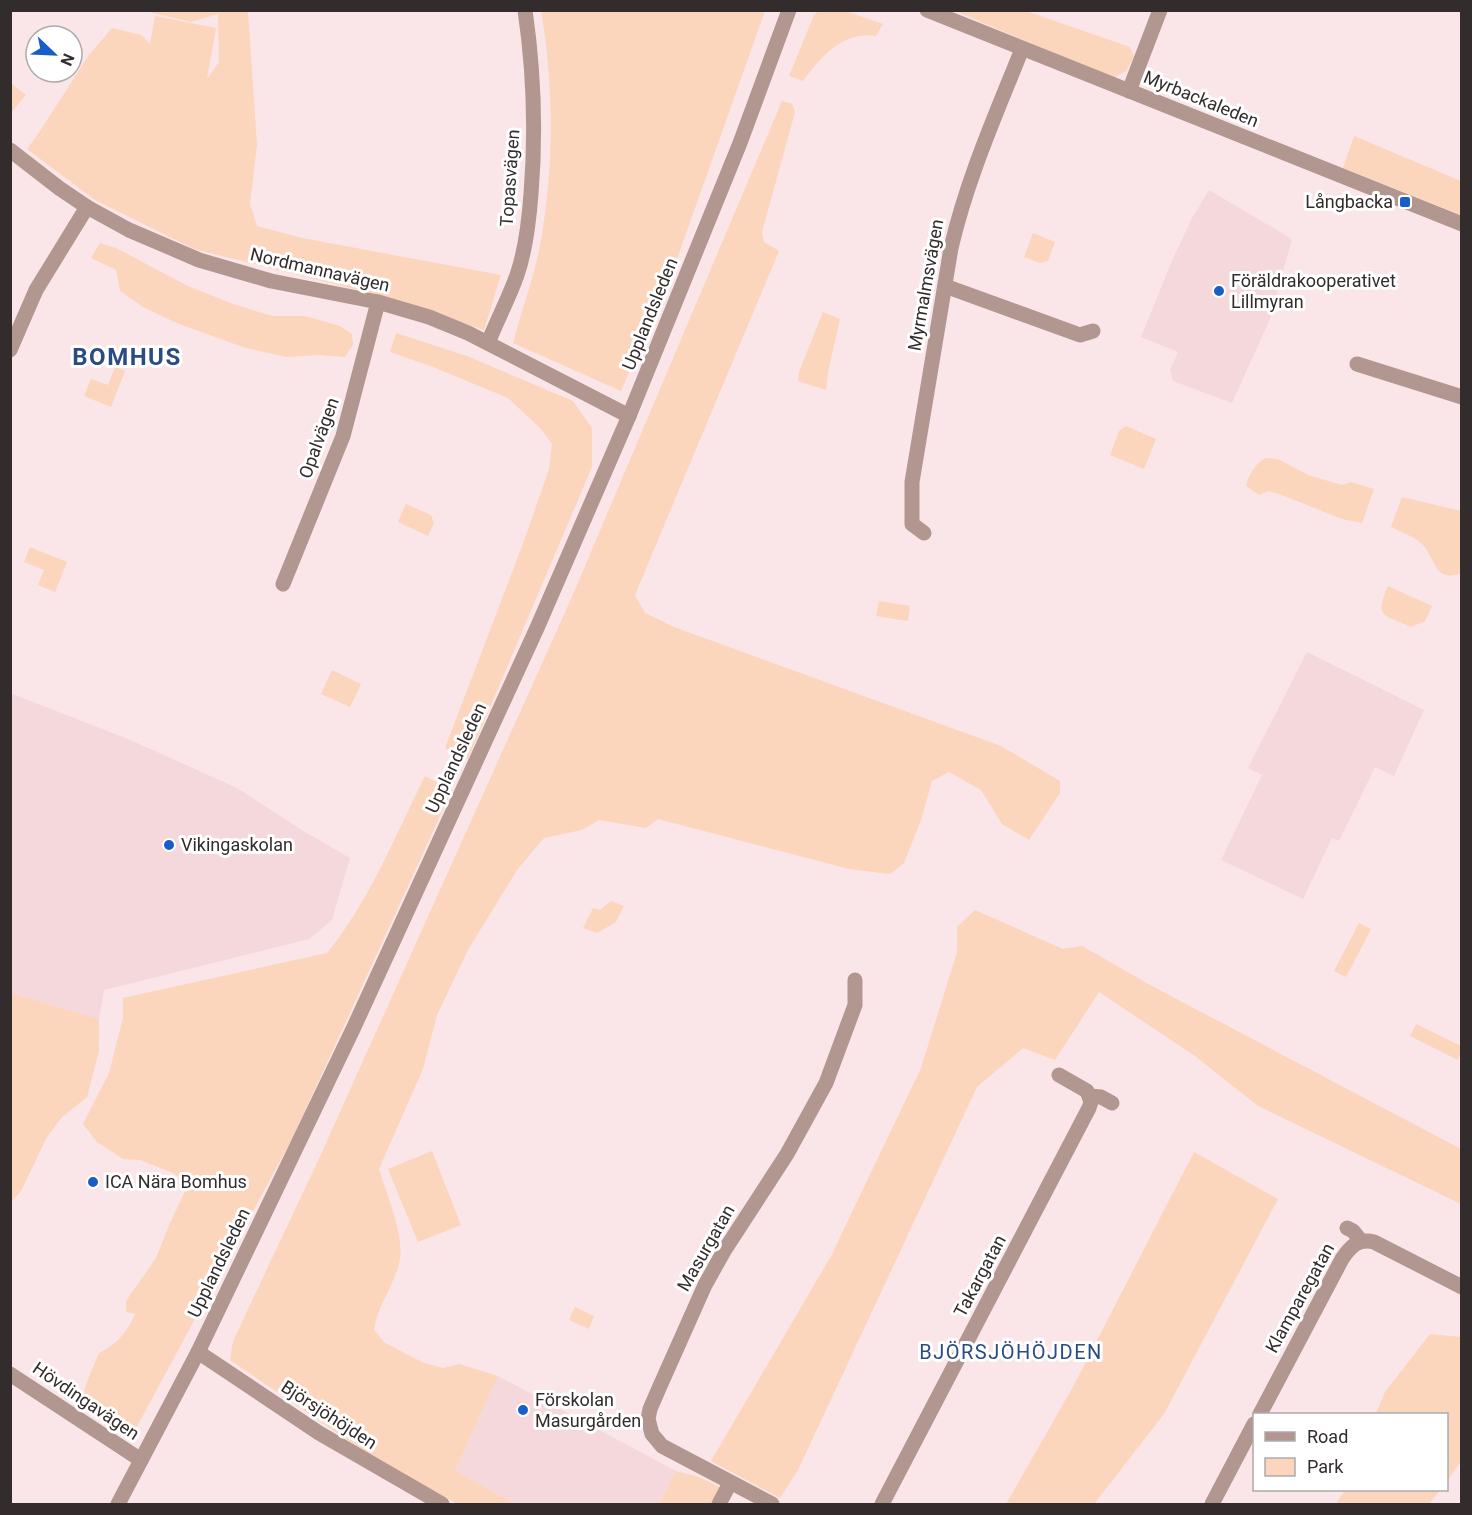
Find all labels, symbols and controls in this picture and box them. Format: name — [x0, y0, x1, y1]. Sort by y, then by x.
north arrow — [24, 24, 84, 84]
text: N — [56, 51, 78, 69]
street label: Myrbackaleden — [1141, 66, 1262, 131]
street label: Topasvägen — [496, 129, 523, 227]
place label: Långbacka — [1305, 191, 1393, 212]
marker: Långbacka — [1398, 195, 1412, 209]
street label: Myrmalmsvägen — [904, 217, 947, 352]
street label: Nordmannavägen — [248, 243, 392, 296]
street label: Upplandsleden — [618, 255, 682, 373]
place label: Föräldrakooperativet Lillmyran — [1231, 270, 1396, 312]
marker: Föräldrakooperativet Lillmyran — [1212, 284, 1226, 298]
district label: BOMHUS — [72, 343, 182, 371]
street label: Opalvägen — [294, 394, 343, 481]
street label: Upplandsleden — [421, 699, 490, 816]
place label: Vikingaskolan — [181, 834, 293, 855]
marker: Vikingaskolan — [162, 838, 176, 852]
place label: ICA Nära Bomhus — [105, 1171, 247, 1192]
marker: ICA Nära Bomhus — [86, 1175, 100, 1189]
street label: Masurgatan — [672, 1201, 739, 1295]
street label: Upplandsleden — [183, 1205, 254, 1321]
street label: Takargatan — [949, 1231, 1010, 1320]
street label: Klamparegatan — [1261, 1239, 1338, 1356]
district label: BJÖRSJÖHÖJDEN — [919, 1340, 1103, 1364]
street label: Hövdingavägen — [29, 1357, 143, 1444]
street label: Björsjöhöjden — [277, 1376, 381, 1453]
place label: Förskolan Masurgården — [535, 1389, 641, 1431]
marker: Förskolan Masurgården — [516, 1403, 530, 1417]
legend — [1253, 1413, 1448, 1491]
text: Road — [1307, 1426, 1348, 1447]
text: Park — [1307, 1456, 1344, 1477]

